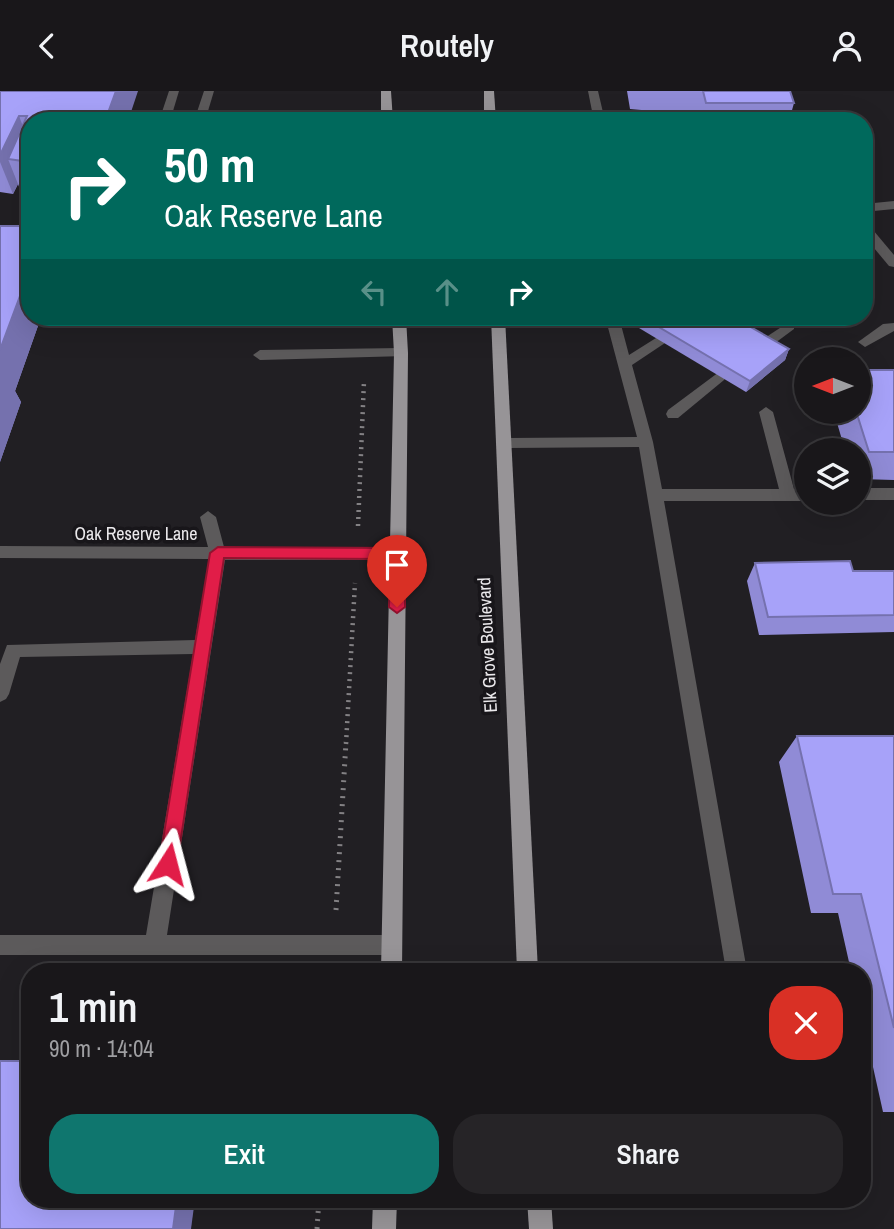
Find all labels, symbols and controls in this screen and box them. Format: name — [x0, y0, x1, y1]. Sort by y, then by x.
text: Routely — [400, 24, 494, 67]
icon: back — [28, 27, 66, 65]
icon: person — [828, 27, 866, 65]
text: 50 m — [164, 131, 256, 197]
icon: right — [49, 140, 140, 231]
text: Oak Reserve Lane — [164, 194, 383, 237]
icon: left — [355, 273, 393, 311]
icon: ahead — [428, 273, 466, 311]
icon: right — [501, 273, 539, 311]
north arrow — [794, 347, 872, 423]
map controls — [794, 347, 871, 515]
button: layers — [794, 438, 871, 515]
street label: Oak Reserve Lane — [74, 521, 198, 546]
pin — [367, 535, 427, 607]
icon: arrive — [378, 546, 416, 584]
street label: Elk Grove Boulevard — [471, 577, 503, 713]
position arrow — [131, 827, 205, 901]
text: 1 min — [49, 979, 138, 1035]
button: close — [769, 986, 843, 1060]
text: 90 m · 14:04 — [49, 1033, 154, 1064]
button: Exit — [49, 1114, 439, 1194]
button: Share — [453, 1114, 843, 1194]

